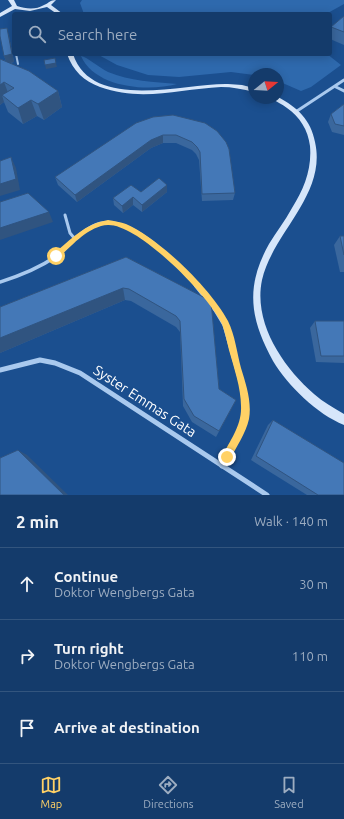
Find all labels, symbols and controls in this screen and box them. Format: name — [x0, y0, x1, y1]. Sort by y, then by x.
search box — [12, 12, 332, 56]
icon: search — [26, 23, 48, 45]
text: Search here — [58, 26, 137, 43]
north arrow — [248, 68, 284, 104]
route start — [47, 247, 65, 265]
street label: Syster Emmas Gata — [91, 362, 199, 440]
route end — [218, 448, 236, 466]
text: 2 min — [16, 512, 59, 531]
text: Walk · 140 m — [254, 514, 328, 528]
text: Continue — [54, 568, 118, 585]
icon: ahead — [16, 573, 38, 595]
text: 30 m — [299, 577, 328, 591]
text: Doktor Wengbergs Gata — [54, 585, 195, 599]
text: Turn right — [54, 640, 124, 657]
icon: right — [16, 645, 38, 667]
text: 110 m — [292, 649, 328, 663]
text: Doktor Wengbergs Gata — [54, 657, 195, 671]
icon: arrive — [16, 717, 38, 739]
text: Arrive at destination — [54, 719, 200, 736]
tab: Map — [40, 774, 62, 810]
tab: Directions — [143, 774, 194, 810]
tab: Saved — [274, 774, 304, 810]

